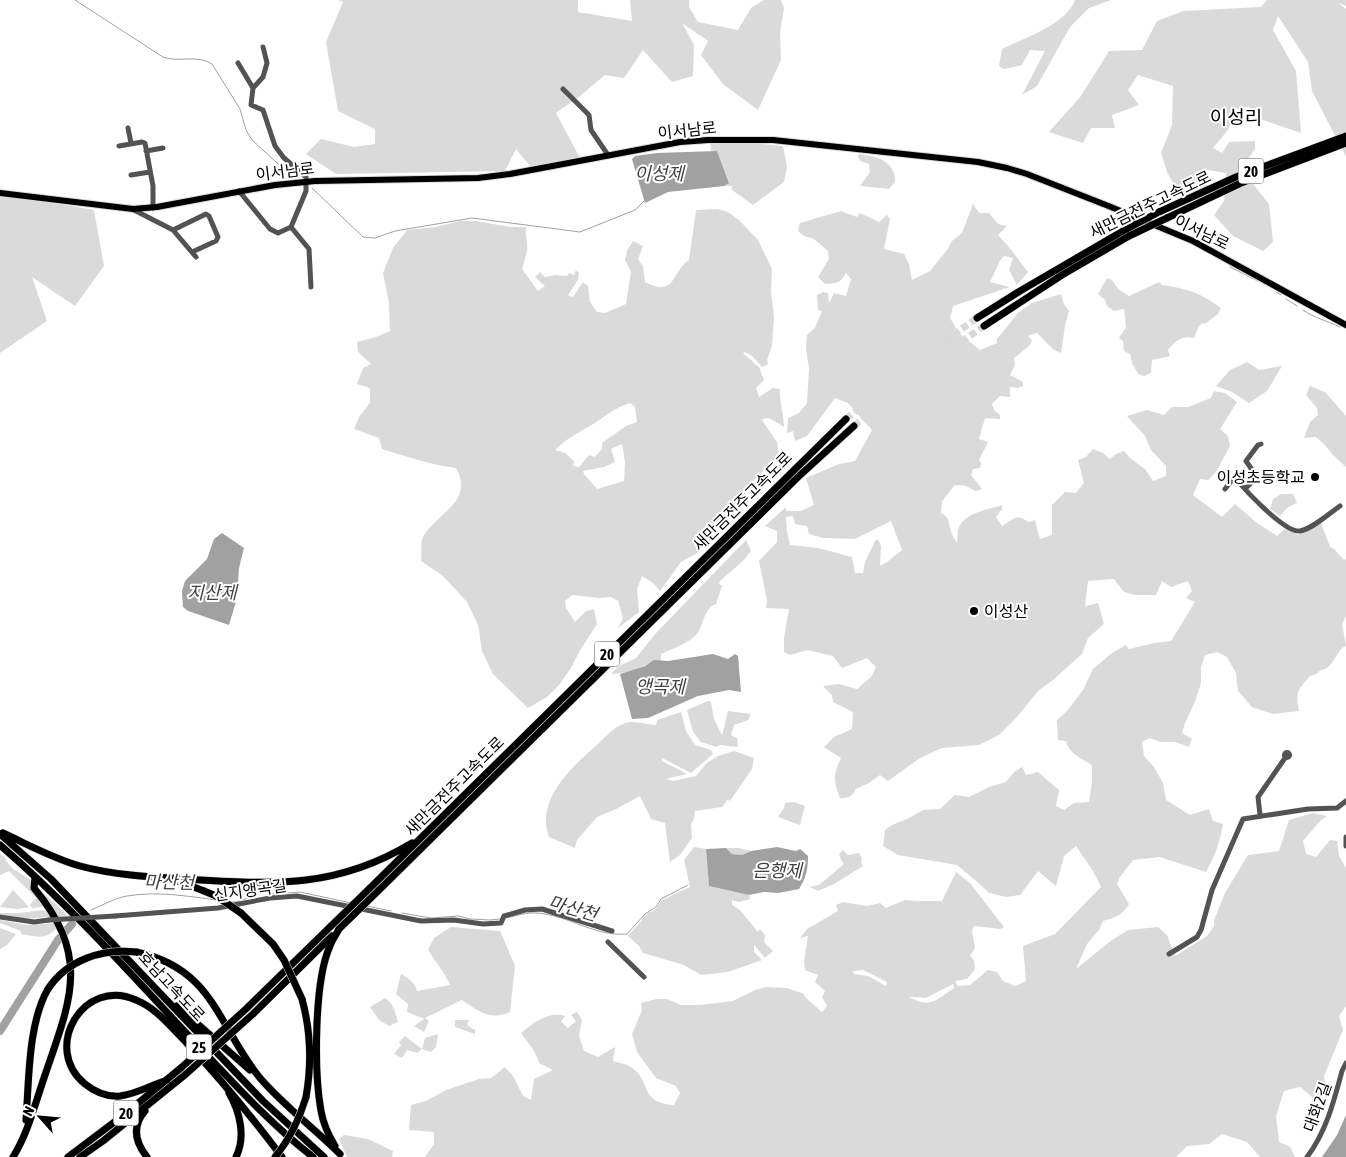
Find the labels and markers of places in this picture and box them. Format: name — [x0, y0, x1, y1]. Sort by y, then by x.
place label: 이성초등학교 — [1217, 468, 1305, 486]
marker: 이성초등학교 — [1309, 471, 1321, 483]
place label: 이성산 — [984, 602, 1028, 620]
marker: 이성산 — [968, 605, 980, 617]

